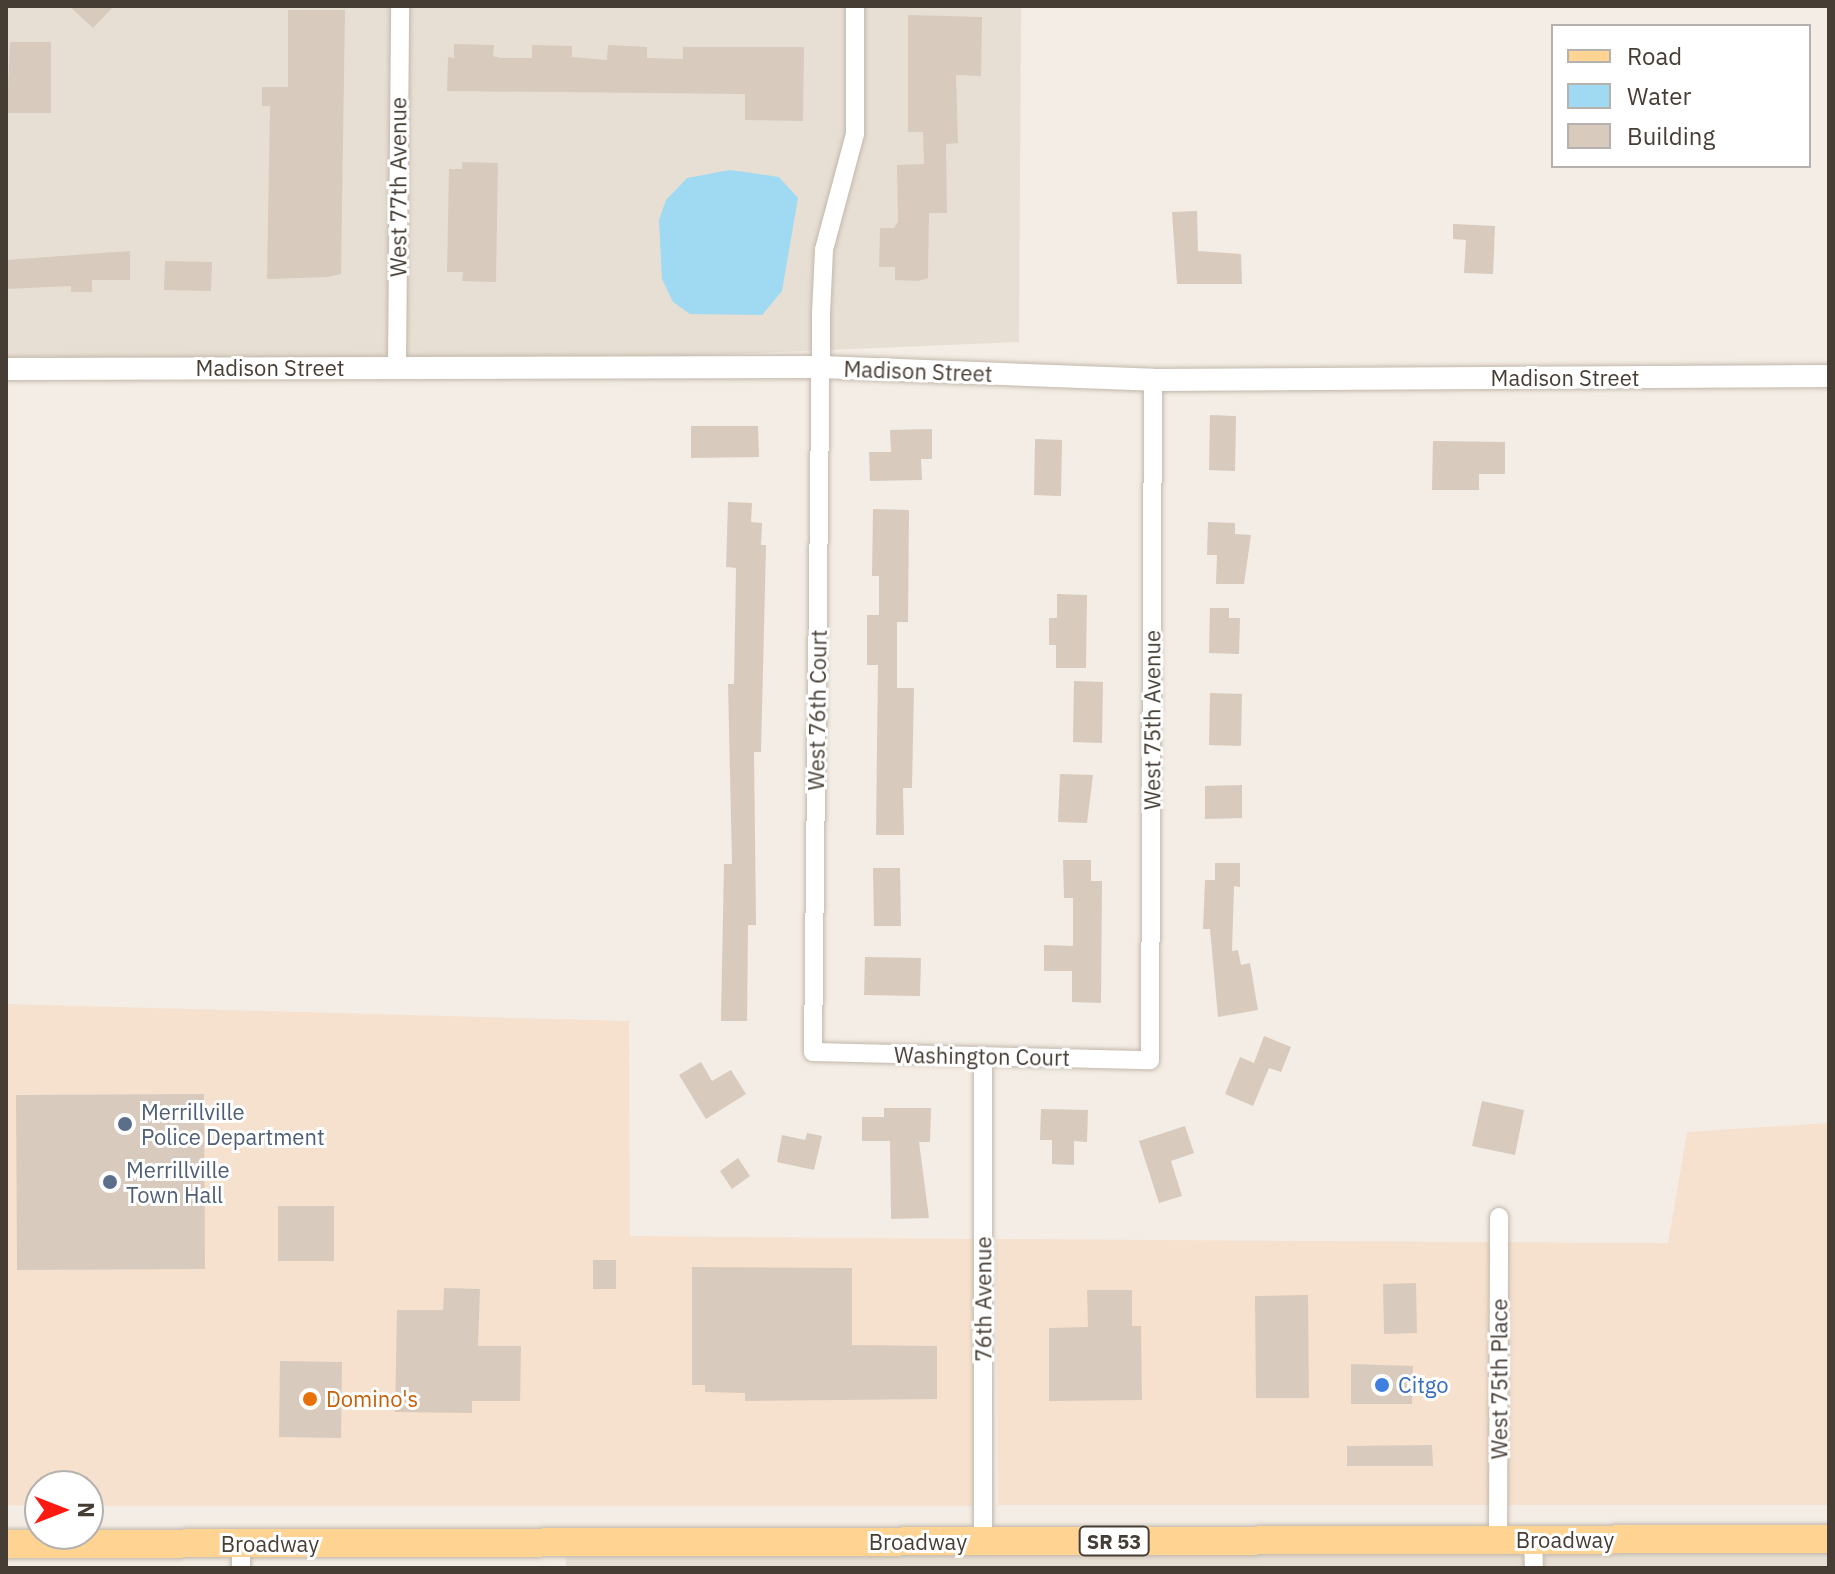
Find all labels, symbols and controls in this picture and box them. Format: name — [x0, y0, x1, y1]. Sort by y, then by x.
legend — [1551, 24, 1811, 168]
text: Road — [1627, 40, 1682, 72]
text: Water — [1627, 80, 1691, 112]
street label: West 77th Avenue — [385, 97, 411, 277]
text: Building — [1627, 120, 1715, 152]
street label: Madison Street — [196, 355, 344, 381]
street label: Madison Street — [843, 355, 993, 387]
street label: Madison Street — [1491, 365, 1639, 391]
street label: West 76th Court — [802, 629, 832, 791]
street label: West 75th Avenue — [1139, 630, 1165, 810]
street label: Washington Court — [894, 1041, 1070, 1071]
place label: Merrillville Police Department — [141, 1098, 325, 1150]
marker: Merrillville Police Department — [116, 1115, 134, 1133]
place label: Merrillville Town Hall — [126, 1156, 229, 1208]
marker: Merrillville Town Hall — [101, 1173, 119, 1191]
street label: 76th Avenue — [970, 1236, 996, 1362]
street label: West 75th Place — [1486, 1299, 1512, 1459]
place label: Citgo — [1398, 1372, 1448, 1398]
marker: Citgo — [1373, 1376, 1391, 1394]
place label: Domino's — [326, 1386, 418, 1412]
marker: Domino's — [301, 1390, 319, 1408]
north arrow — [24, 1470, 104, 1550]
text: N — [72, 1502, 101, 1518]
road number: SR 53 — [1078, 1525, 1150, 1557]
street label: Broadway — [1516, 1527, 1614, 1553]
street label: Broadway — [869, 1529, 967, 1555]
street label: Broadway — [221, 1531, 319, 1557]

